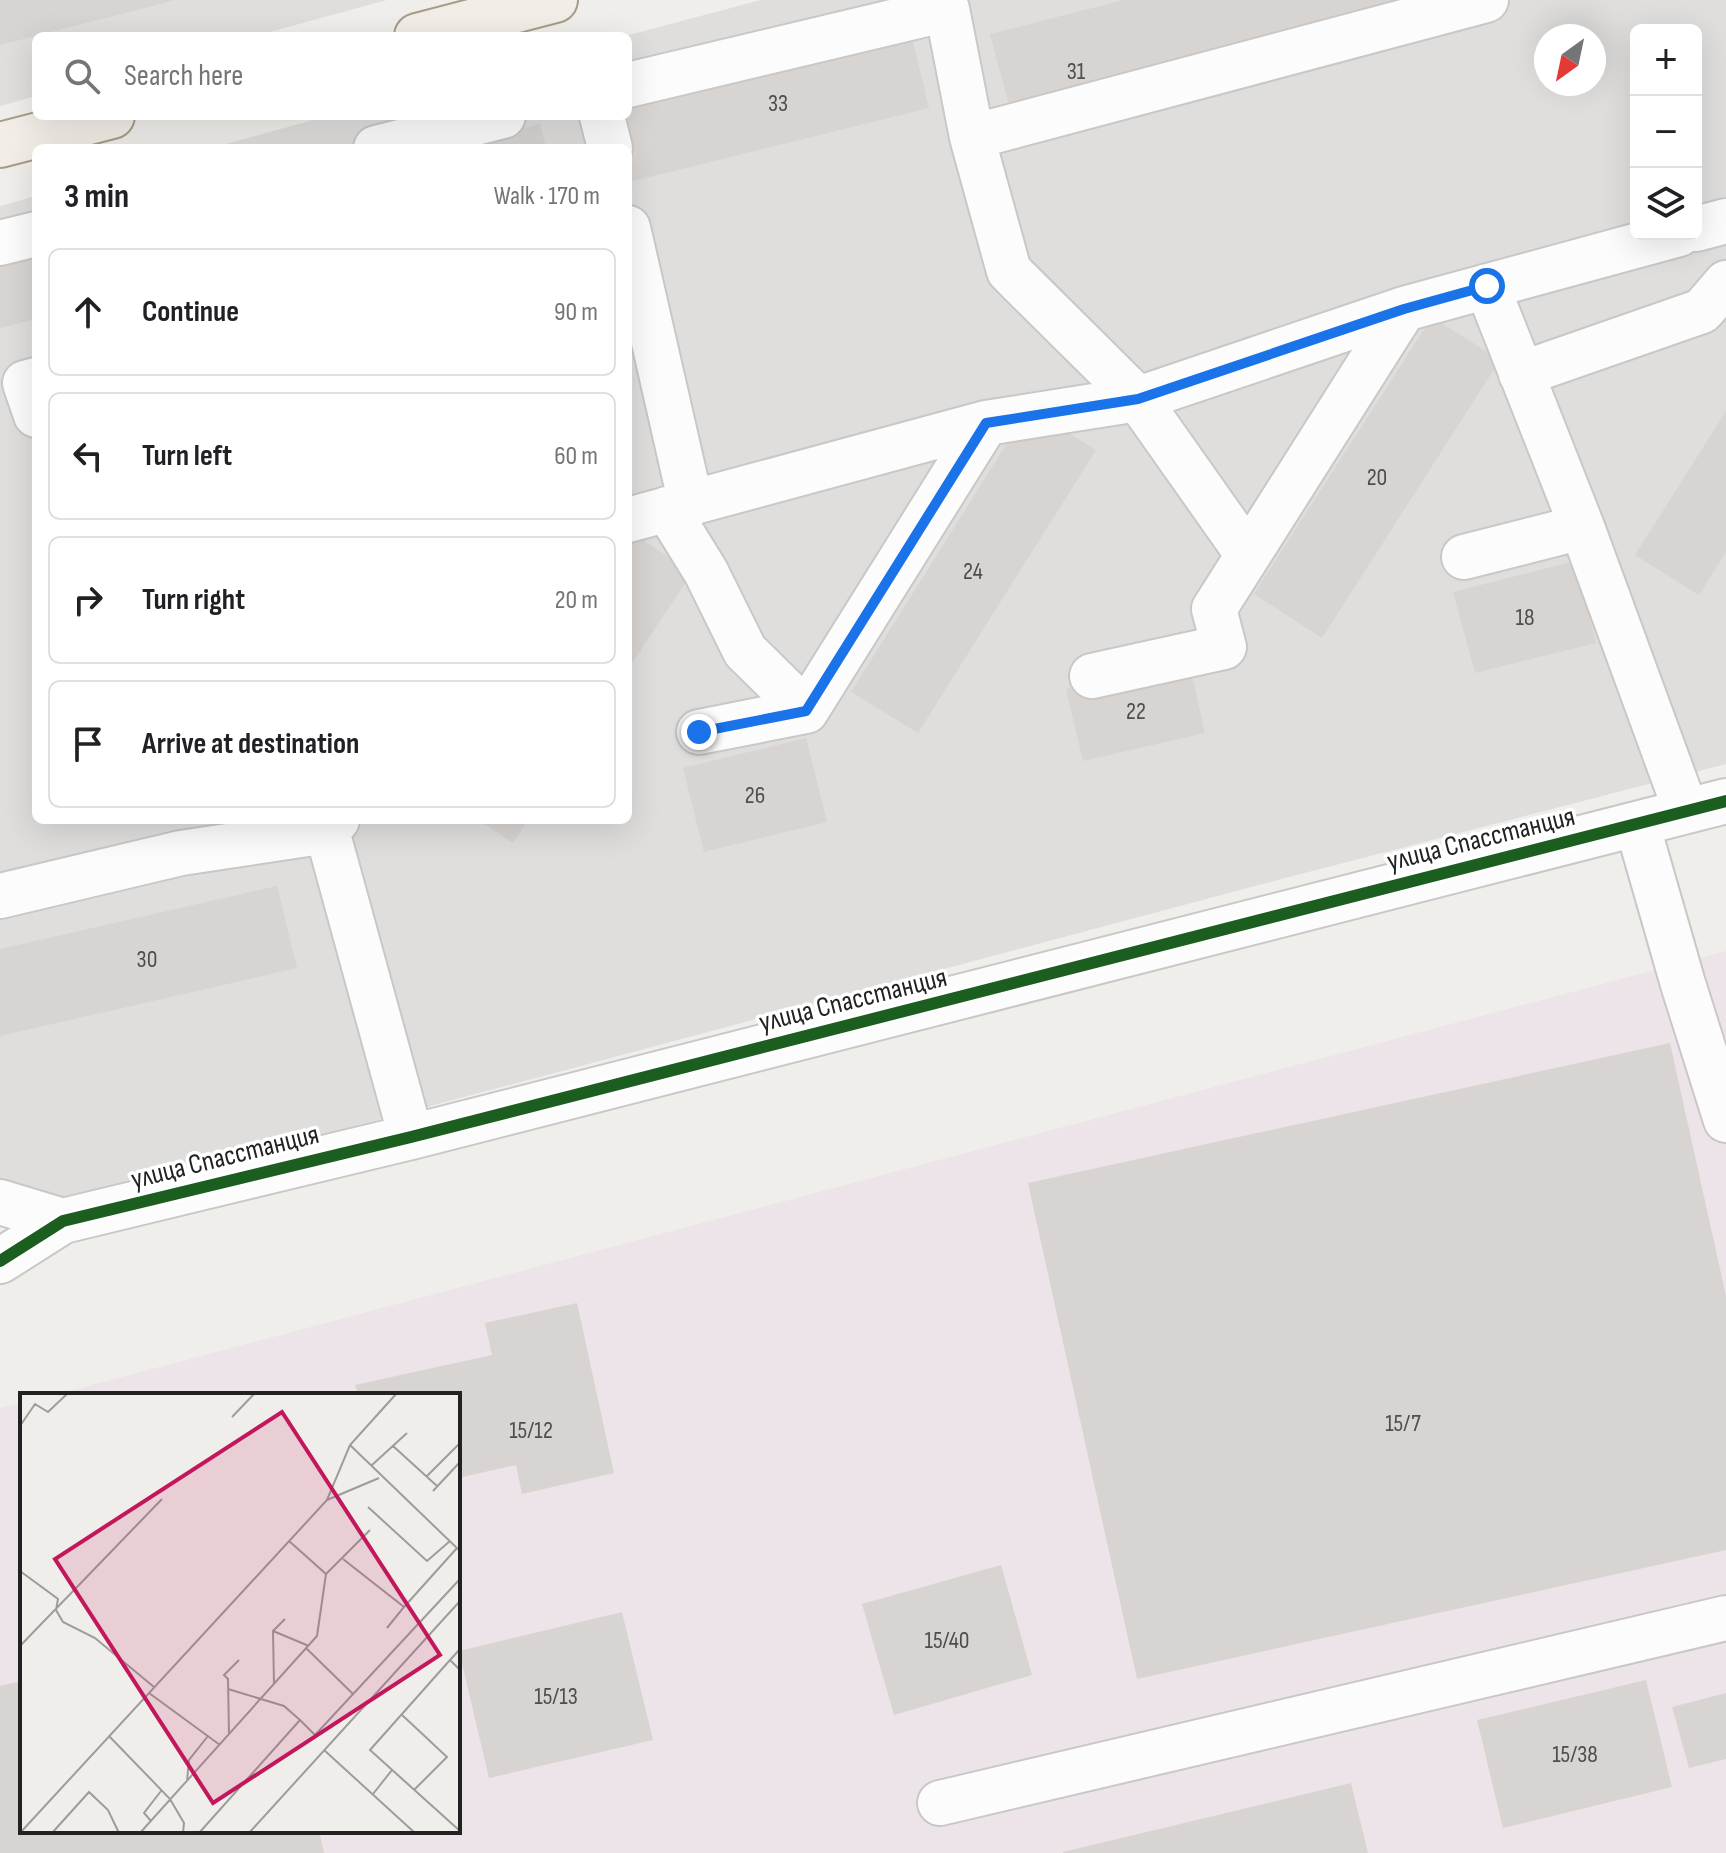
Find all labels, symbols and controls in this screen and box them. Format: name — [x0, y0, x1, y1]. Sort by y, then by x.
north arrow — [1534, 24, 1606, 96]
map controls — [1630, 24, 1702, 240]
button: + — [1630, 24, 1702, 96]
search box — [32, 32, 632, 120]
icon: search — [60, 54, 104, 98]
house number: 31 — [1067, 57, 1086, 86]
text: Search here — [124, 58, 243, 94]
house number: 33 — [768, 89, 788, 118]
button: − — [1630, 96, 1702, 168]
button: layers — [1630, 168, 1702, 240]
text: 3 min — [64, 176, 129, 217]
text: Walk · 170 m — [494, 181, 600, 212]
route start — [1469, 268, 1505, 304]
icon: ahead — [66, 290, 110, 334]
text: Continue — [142, 294, 239, 330]
text: 90 m — [554, 297, 598, 328]
icon: left — [66, 434, 110, 478]
text: Turn left — [142, 438, 232, 474]
text: 60 m — [554, 441, 598, 472]
house number: 20 — [1367, 463, 1387, 492]
house number: 24 — [963, 557, 983, 586]
icon: right — [66, 578, 110, 622]
text: Turn right — [142, 582, 245, 618]
text: 20 m — [555, 585, 598, 616]
house number: 18 — [1516, 603, 1534, 632]
house number: 22 — [1126, 697, 1146, 726]
route end — [681, 714, 717, 750]
icon: arrive — [66, 722, 110, 766]
text: Arrive at destination — [142, 726, 359, 762]
house number: 26 — [745, 781, 765, 810]
street label: улица Спасстанция — [1384, 800, 1578, 878]
house number: 30 — [137, 945, 157, 974]
street label: улица Спасстанция — [756, 961, 950, 1039]
street label: улица Спасстанция — [128, 1118, 322, 1196]
inset map — [20, 1393, 460, 1833]
house number: 15/7 — [1385, 1409, 1421, 1438]
house number: 15/12 — [509, 1416, 553, 1445]
house number: 15/40 — [925, 1626, 969, 1655]
house number: 15/13 — [534, 1682, 578, 1711]
house number: 15/38 — [1552, 1740, 1598, 1769]

